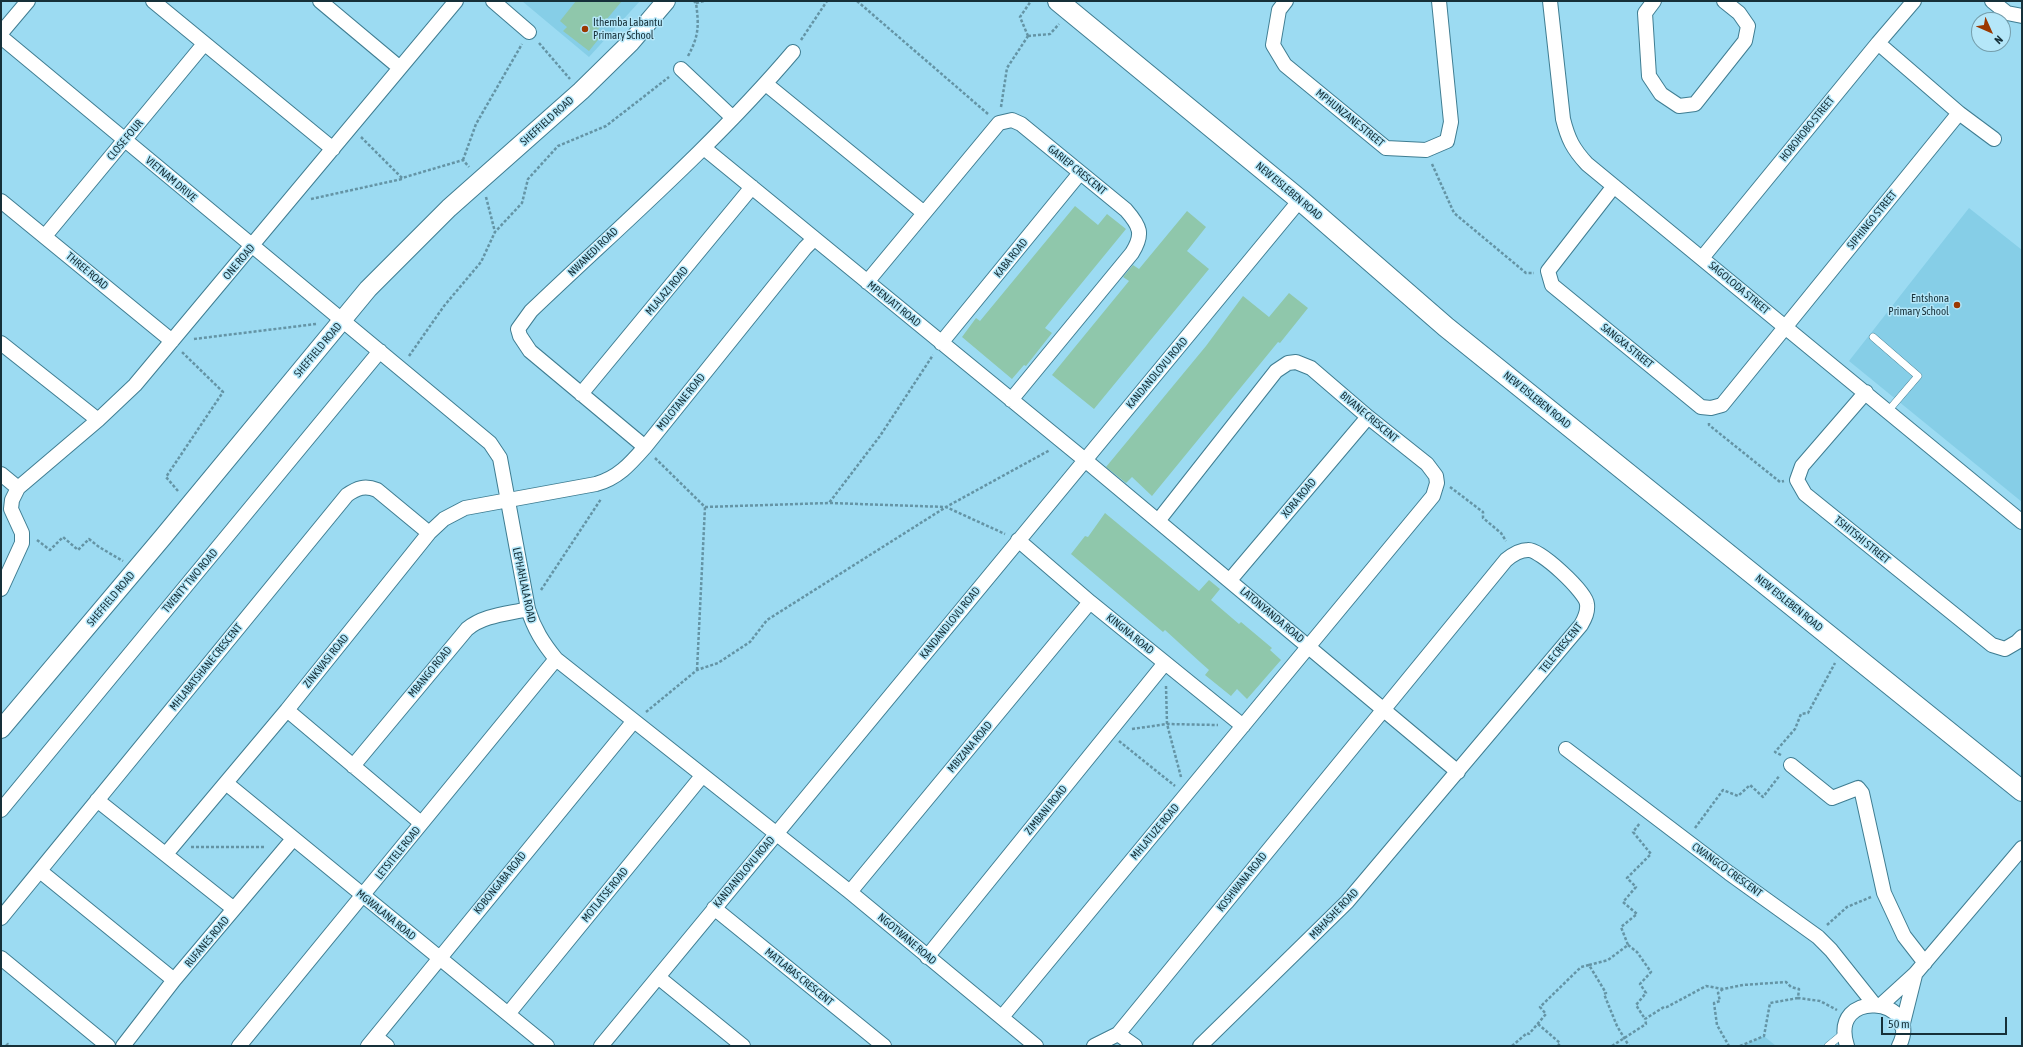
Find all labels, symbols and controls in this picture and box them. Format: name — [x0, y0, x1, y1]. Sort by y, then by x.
north arrow — [1971, 12, 2011, 52]
place label: Ithemba Labantu Primary School — [593, 16, 663, 42]
marker: Ithemba Labantu Primary School — [580, 24, 590, 34]
text: N — [1992, 33, 2005, 46]
street label: MPHUNZANE STREET — [1313, 86, 1387, 150]
street label: SHEFFIELD ROAD — [518, 94, 576, 148]
street label: HOBOHOBO STREET — [1777, 94, 1837, 164]
street label: CLOSE FOUR — [104, 117, 146, 163]
street label: GARIEP CRESCENT — [1045, 142, 1109, 198]
street label: VIETNAM DRIVE — [143, 154, 199, 204]
street label: NEW EISLEBEN ROAD — [1253, 159, 1325, 223]
street label: SIPHINGO STREET — [1844, 188, 1900, 252]
street label: NWANEDI ROAD — [565, 225, 621, 279]
street label: KABA ROAD — [991, 236, 1031, 280]
street label: ONE ROAD — [220, 241, 258, 283]
street label: THREE ROAD — [63, 250, 111, 292]
street label: SAGOLODA STREET — [1706, 259, 1772, 317]
street label: MLALAZI ROAD — [643, 264, 691, 318]
street label: MPENJATI ROAD — [865, 278, 923, 330]
place label: Entshona Primary School — [1888, 292, 1949, 318]
marker: Entshona Primary School — [1952, 300, 1962, 310]
street label: SHEFFIELD ROAD — [291, 320, 345, 380]
street label: SANGXA STREET — [1598, 321, 1656, 371]
street label: KANDANDLOVU ROAD — [1123, 335, 1191, 411]
street label: NEW EISLEBEN ROAD — [1501, 369, 1573, 431]
street label: MDLOTANE ROAD — [654, 371, 708, 433]
street label: BIVANE CRESCENT — [1337, 389, 1401, 445]
street label: XORA ROAD — [1279, 476, 1319, 520]
street label: TSHITSHI STREET — [1831, 513, 1893, 567]
street label: TWENTY TWO ROAD — [159, 546, 221, 616]
street label: LEPHAHLALA ROAD — [510, 546, 538, 624]
street label: SHEFFIELD ROAD — [84, 569, 138, 629]
street label: NEW EISLEBEN ROAD — [1753, 572, 1825, 634]
street label: KANDANDLOVU ROAD — [917, 584, 983, 662]
street label: LATONYANDA ROAD — [1237, 584, 1307, 646]
street label: KINGNA ROAD — [1104, 611, 1156, 657]
street label: TELE CRESCENT — [1537, 620, 1585, 676]
street label: MHLABATSHANE CRESCENT — [167, 621, 245, 713]
street label: ZINKWASI ROAD — [300, 632, 352, 690]
street label: MBANGO ROAD — [405, 644, 455, 700]
street label: MBIZANA ROAD — [945, 719, 995, 775]
street label: ZIMBANI ROAD — [1022, 783, 1070, 837]
street label: MHLATUZE ROAD — [1128, 801, 1182, 863]
street label: LETSITELE ROAD — [373, 824, 423, 882]
street label: KANDANDLOVU ROAD — [710, 834, 778, 910]
street label: CWANGCO CRESCENT — [1689, 840, 1765, 900]
street label: KOBONGABA ROAD — [471, 849, 529, 917]
street label: KOSHWANA ROAD — [1214, 850, 1270, 914]
street label: MOTLATSE ROAD — [579, 865, 631, 925]
street label: MBHASHE ROAD — [1307, 886, 1361, 942]
street label: MGWALANA ROAD — [354, 887, 418, 943]
street label: NGOTWANE ROAD — [875, 911, 939, 967]
street label: RUFANES ROAD — [182, 914, 232, 970]
street label: MATLABAS CRESCENT — [762, 945, 836, 1009]
scale bar — [1883, 1009, 2009, 1035]
text: 50 m — [1888, 1017, 1910, 1031]

